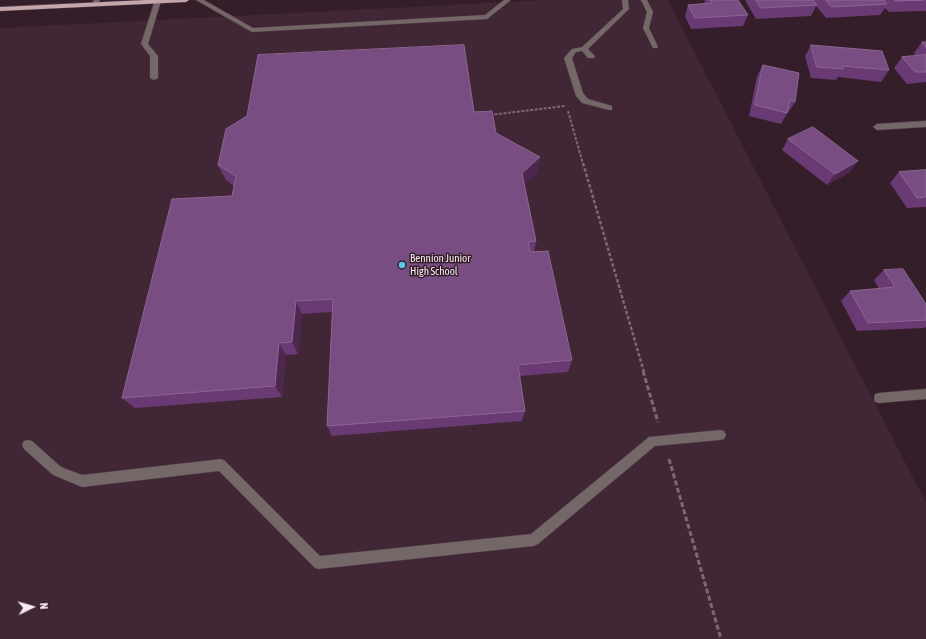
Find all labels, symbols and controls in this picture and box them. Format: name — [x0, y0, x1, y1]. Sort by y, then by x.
place label: Bennion Junior High School — [410, 252, 471, 278]
marker: Bennion Junior High School — [397, 260, 407, 270]
north arrow — [12, 587, 52, 627]
text: N — [38, 602, 50, 610]

